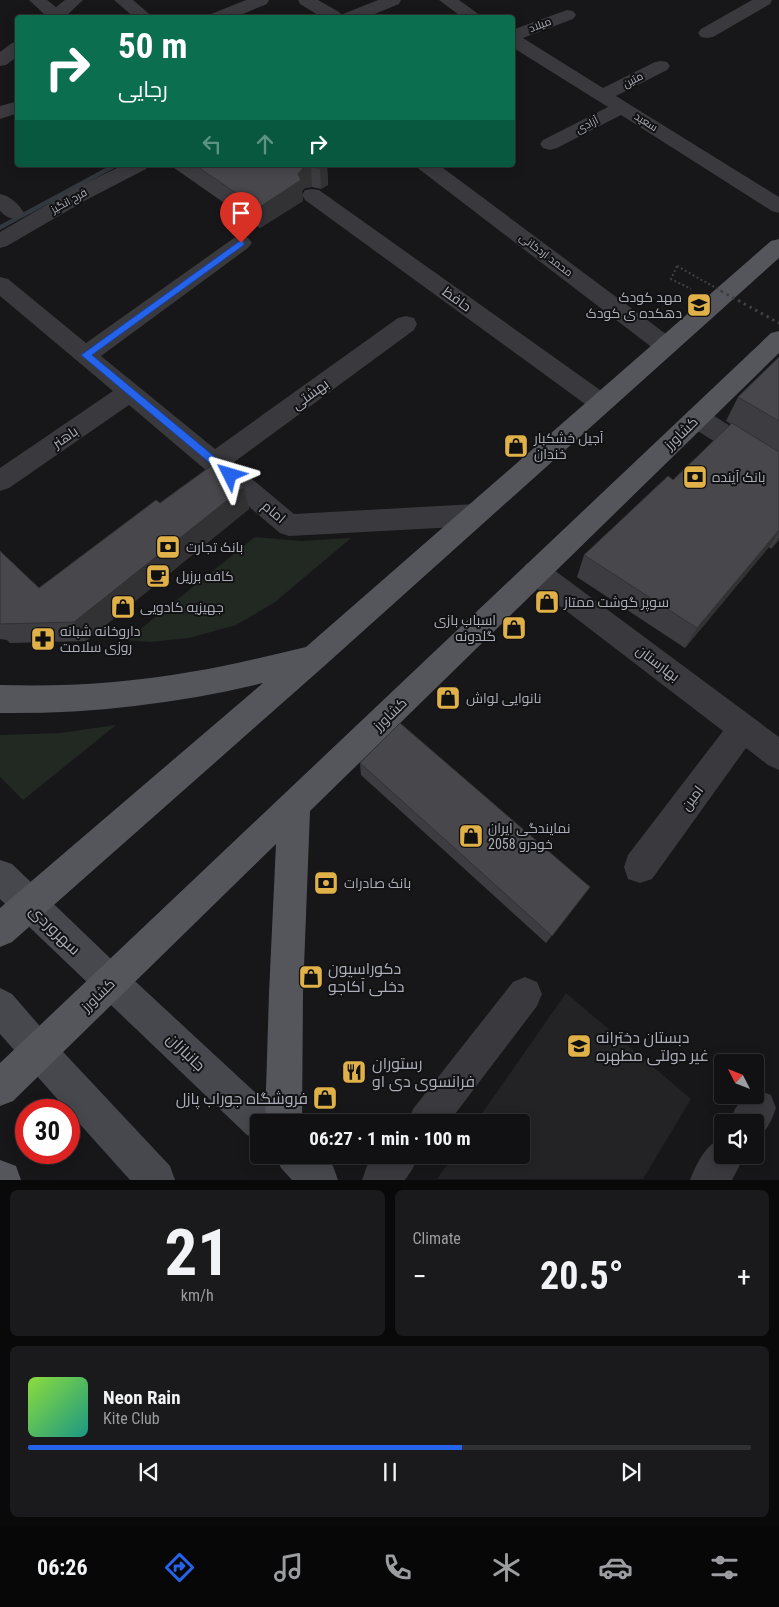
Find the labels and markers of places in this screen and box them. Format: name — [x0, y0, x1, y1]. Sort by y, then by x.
pin — [220, 192, 262, 243]
place label: مهد کودک دهکده ی کودک — [586, 289, 682, 321]
school or university icon: مهد کودک دهکده ی کودک — [686, 292, 712, 318]
place label: آجیل خشکبار خندان — [533, 430, 604, 462]
shop icon: آجیل خشکبار خندان — [503, 433, 529, 459]
bank icon: بانک آینده — [682, 464, 708, 490]
place label: بانک آینده — [712, 469, 766, 485]
bank icon: بانک تجارت — [155, 534, 181, 560]
place label: بانک تجارت — [186, 539, 243, 555]
cafe icon: کافه برزیل — [145, 563, 171, 589]
place label: کافه برزیل — [176, 568, 234, 584]
shop icon: سوپر گوشت ممتاز — [534, 589, 560, 615]
shop icon: جهیزیه کادویی — [110, 594, 136, 620]
place label: سوپر گوشت ممتاز — [563, 594, 669, 612]
place label: جهیزیه کادویی — [140, 599, 224, 615]
place label: اسباب بازی گلدونه — [434, 612, 496, 644]
shop icon: اسباب بازی گلدونه — [501, 615, 527, 641]
place label: داروخانه شبانه روزی سلامت — [60, 623, 140, 655]
pharmacy icon: داروخانه شبانه روزی سلامت — [30, 626, 56, 652]
shop icon: نانوایی لواش — [435, 685, 461, 711]
place label: نانوایی لواش — [466, 690, 541, 706]
place label: نمایندگی ایران خودرو 2058 — [488, 820, 571, 852]
shop icon: نمایندگی ایران خودرو 2058 — [458, 823, 484, 849]
bank icon: بانک صادرات — [313, 870, 339, 896]
place label: بانک صادرات — [344, 875, 411, 891]
place label: دکوراسیون دخلی آکاجو — [328, 959, 405, 997]
shop icon: دکوراسیون دخلی آکاجو — [298, 964, 324, 990]
place label: دبستان دخترانه غیر دولتی مطهره — [596, 1028, 709, 1066]
school or university icon: دبستان دخترانه غیر دولتی مطهره — [566, 1033, 592, 1059]
place label: رستوران فرانسوی دی او — [372, 1054, 475, 1092]
restaurant icon: رستوران فرانسوی دی او — [341, 1059, 367, 1085]
shop icon: فروشگاه جوراب پازل — [312, 1085, 338, 1111]
place label: فروشگاه جوراب پازل — [176, 1089, 308, 1110]

